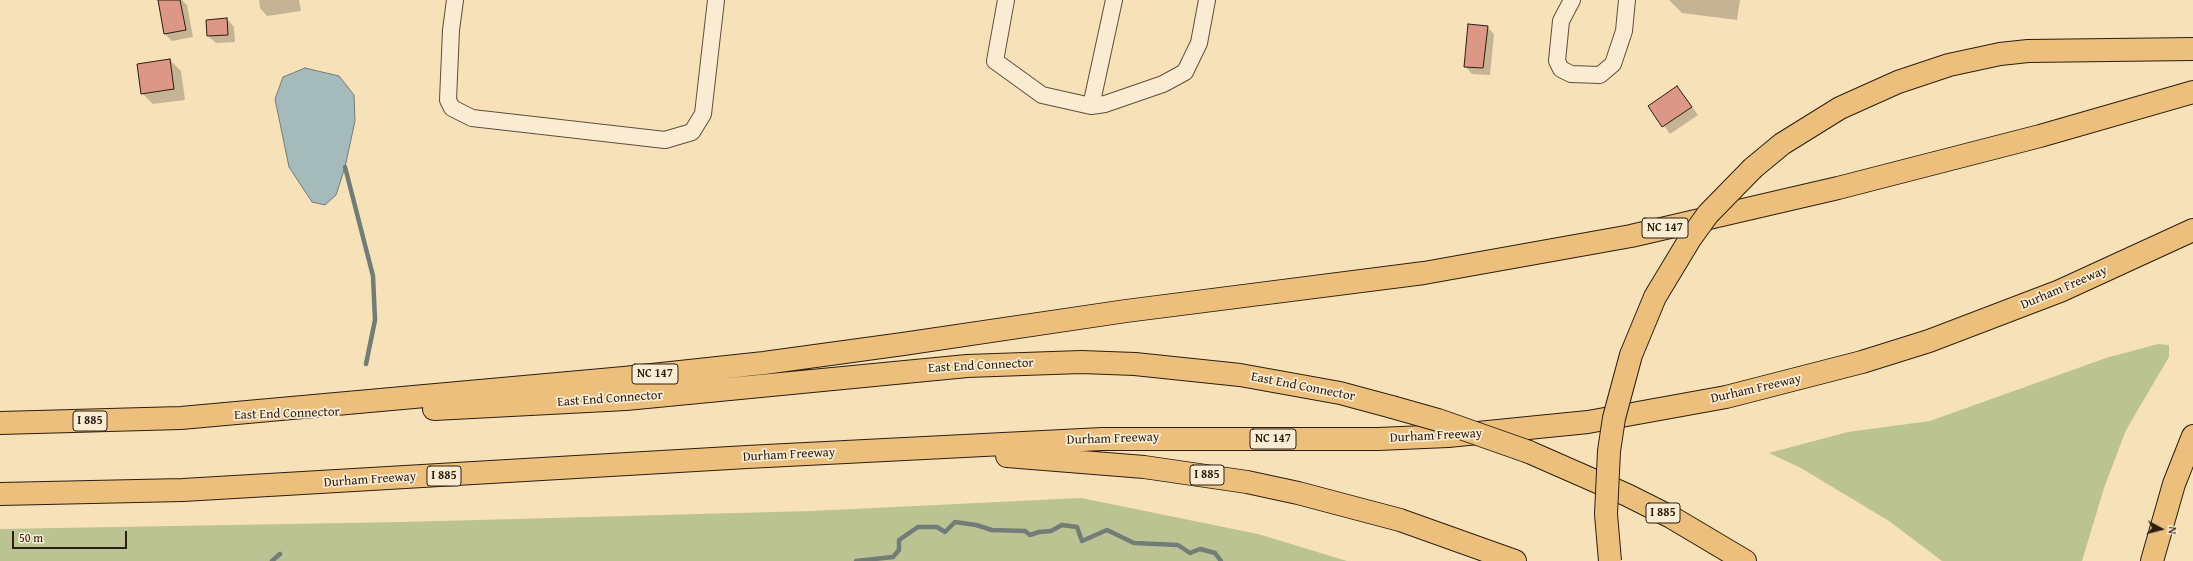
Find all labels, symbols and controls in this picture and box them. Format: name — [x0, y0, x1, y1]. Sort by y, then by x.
road number: NC 147 — [1642, 218, 1688, 238]
street label: Durham Freeway — [2018, 263, 2110, 313]
street label: East End Connector — [928, 355, 1034, 377]
road number: NC 147 — [632, 364, 678, 384]
street label: East End Connector — [1250, 369, 1356, 405]
street label: Durham Freeway — [1709, 371, 1803, 407]
street label: East End Connector — [557, 388, 663, 410]
street label: East End Connector — [234, 404, 340, 424]
road number: I 885 — [73, 411, 107, 431]
street label: Durham Freeway — [1389, 426, 1483, 446]
road number: NC 147 — [1250, 429, 1296, 449]
street label: Durham Freeway — [1066, 430, 1160, 448]
street label: Durham Freeway — [742, 445, 836, 465]
road number: I 885 — [1190, 465, 1224, 485]
road number: I 885 — [427, 466, 461, 486]
street label: Durham Freeway — [323, 469, 417, 491]
road number: I 885 — [1646, 503, 1680, 523]
north arrow — [2141, 509, 2181, 549]
scale bar — [14, 523, 129, 549]
text: N — [2165, 526, 2181, 535]
text: 50 m — [19, 529, 43, 546]

